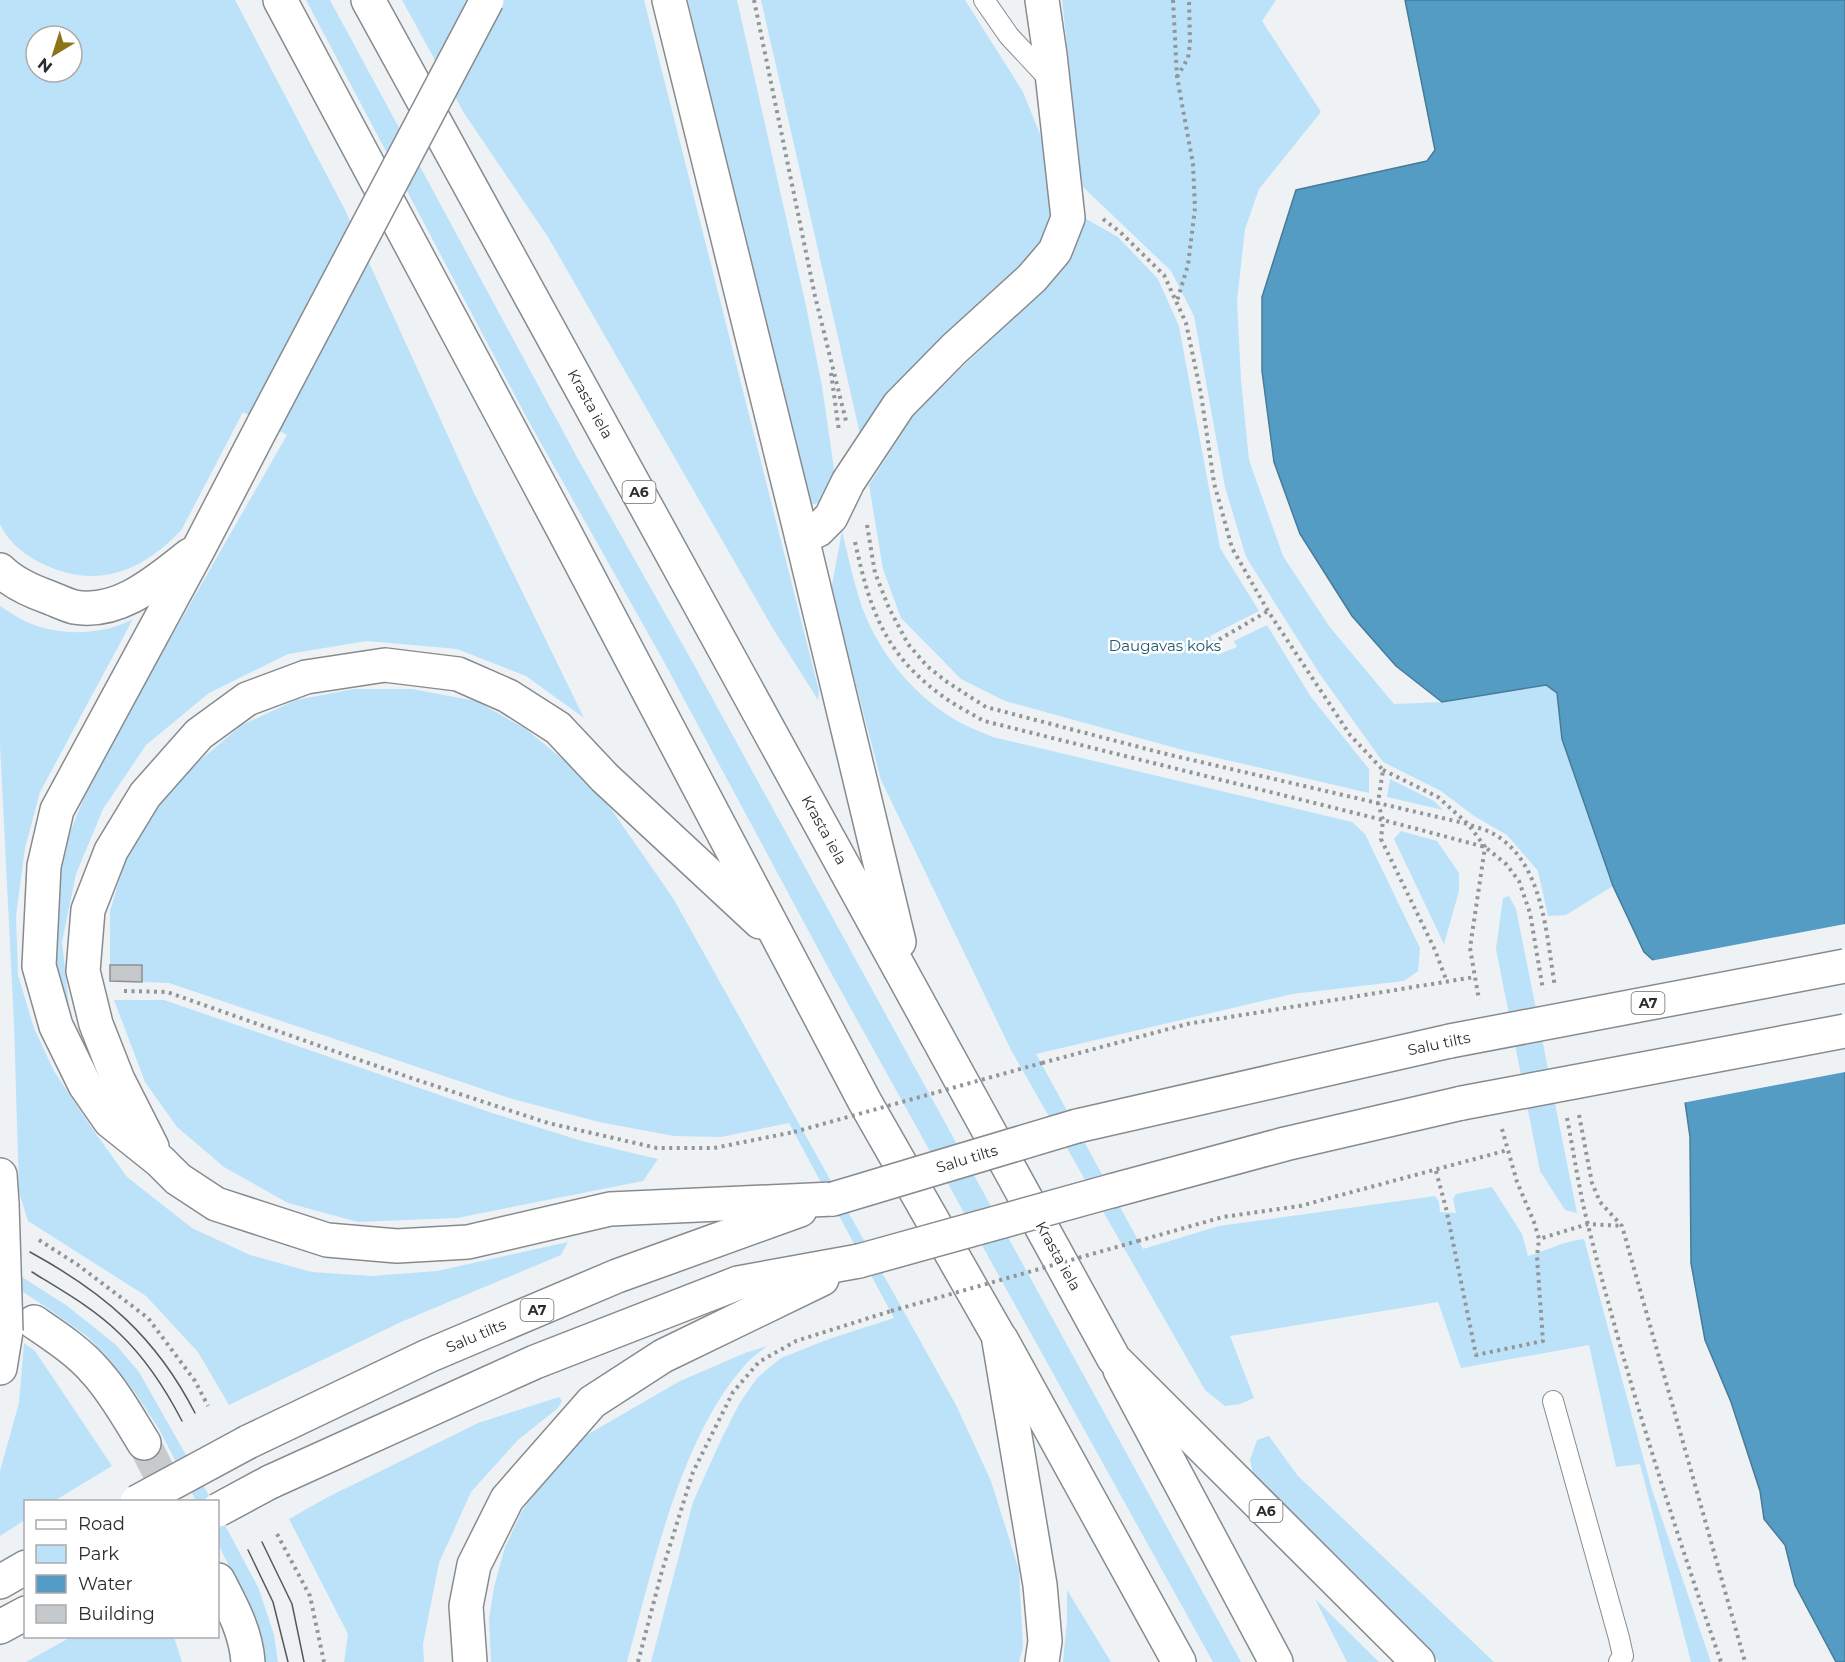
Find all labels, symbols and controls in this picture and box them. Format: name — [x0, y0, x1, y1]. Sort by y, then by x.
north arrow — [24, 24, 84, 84]
text: N — [34, 54, 56, 77]
street label: Krasta iela — [564, 366, 617, 442]
road number: A6 — [622, 481, 656, 503]
park label: Daugavas koks — [1109, 636, 1221, 655]
street label: Krasta iela — [798, 792, 851, 868]
road number: A7 — [1632, 992, 1664, 1014]
street label: Salu tilts — [1406, 1028, 1472, 1059]
street label: Salu tilts — [934, 1140, 1000, 1177]
street label: Krasta iela — [1032, 1218, 1085, 1294]
road number: A7 — [520, 1299, 554, 1321]
street label: Salu tilts — [443, 1314, 509, 1357]
legend — [24, 1500, 219, 1638]
road number: A6 — [1250, 1500, 1282, 1522]
text: Road — [78, 1513, 125, 1535]
text: Park — [78, 1543, 119, 1565]
text: Water — [78, 1573, 133, 1595]
text: Building — [78, 1603, 155, 1625]

